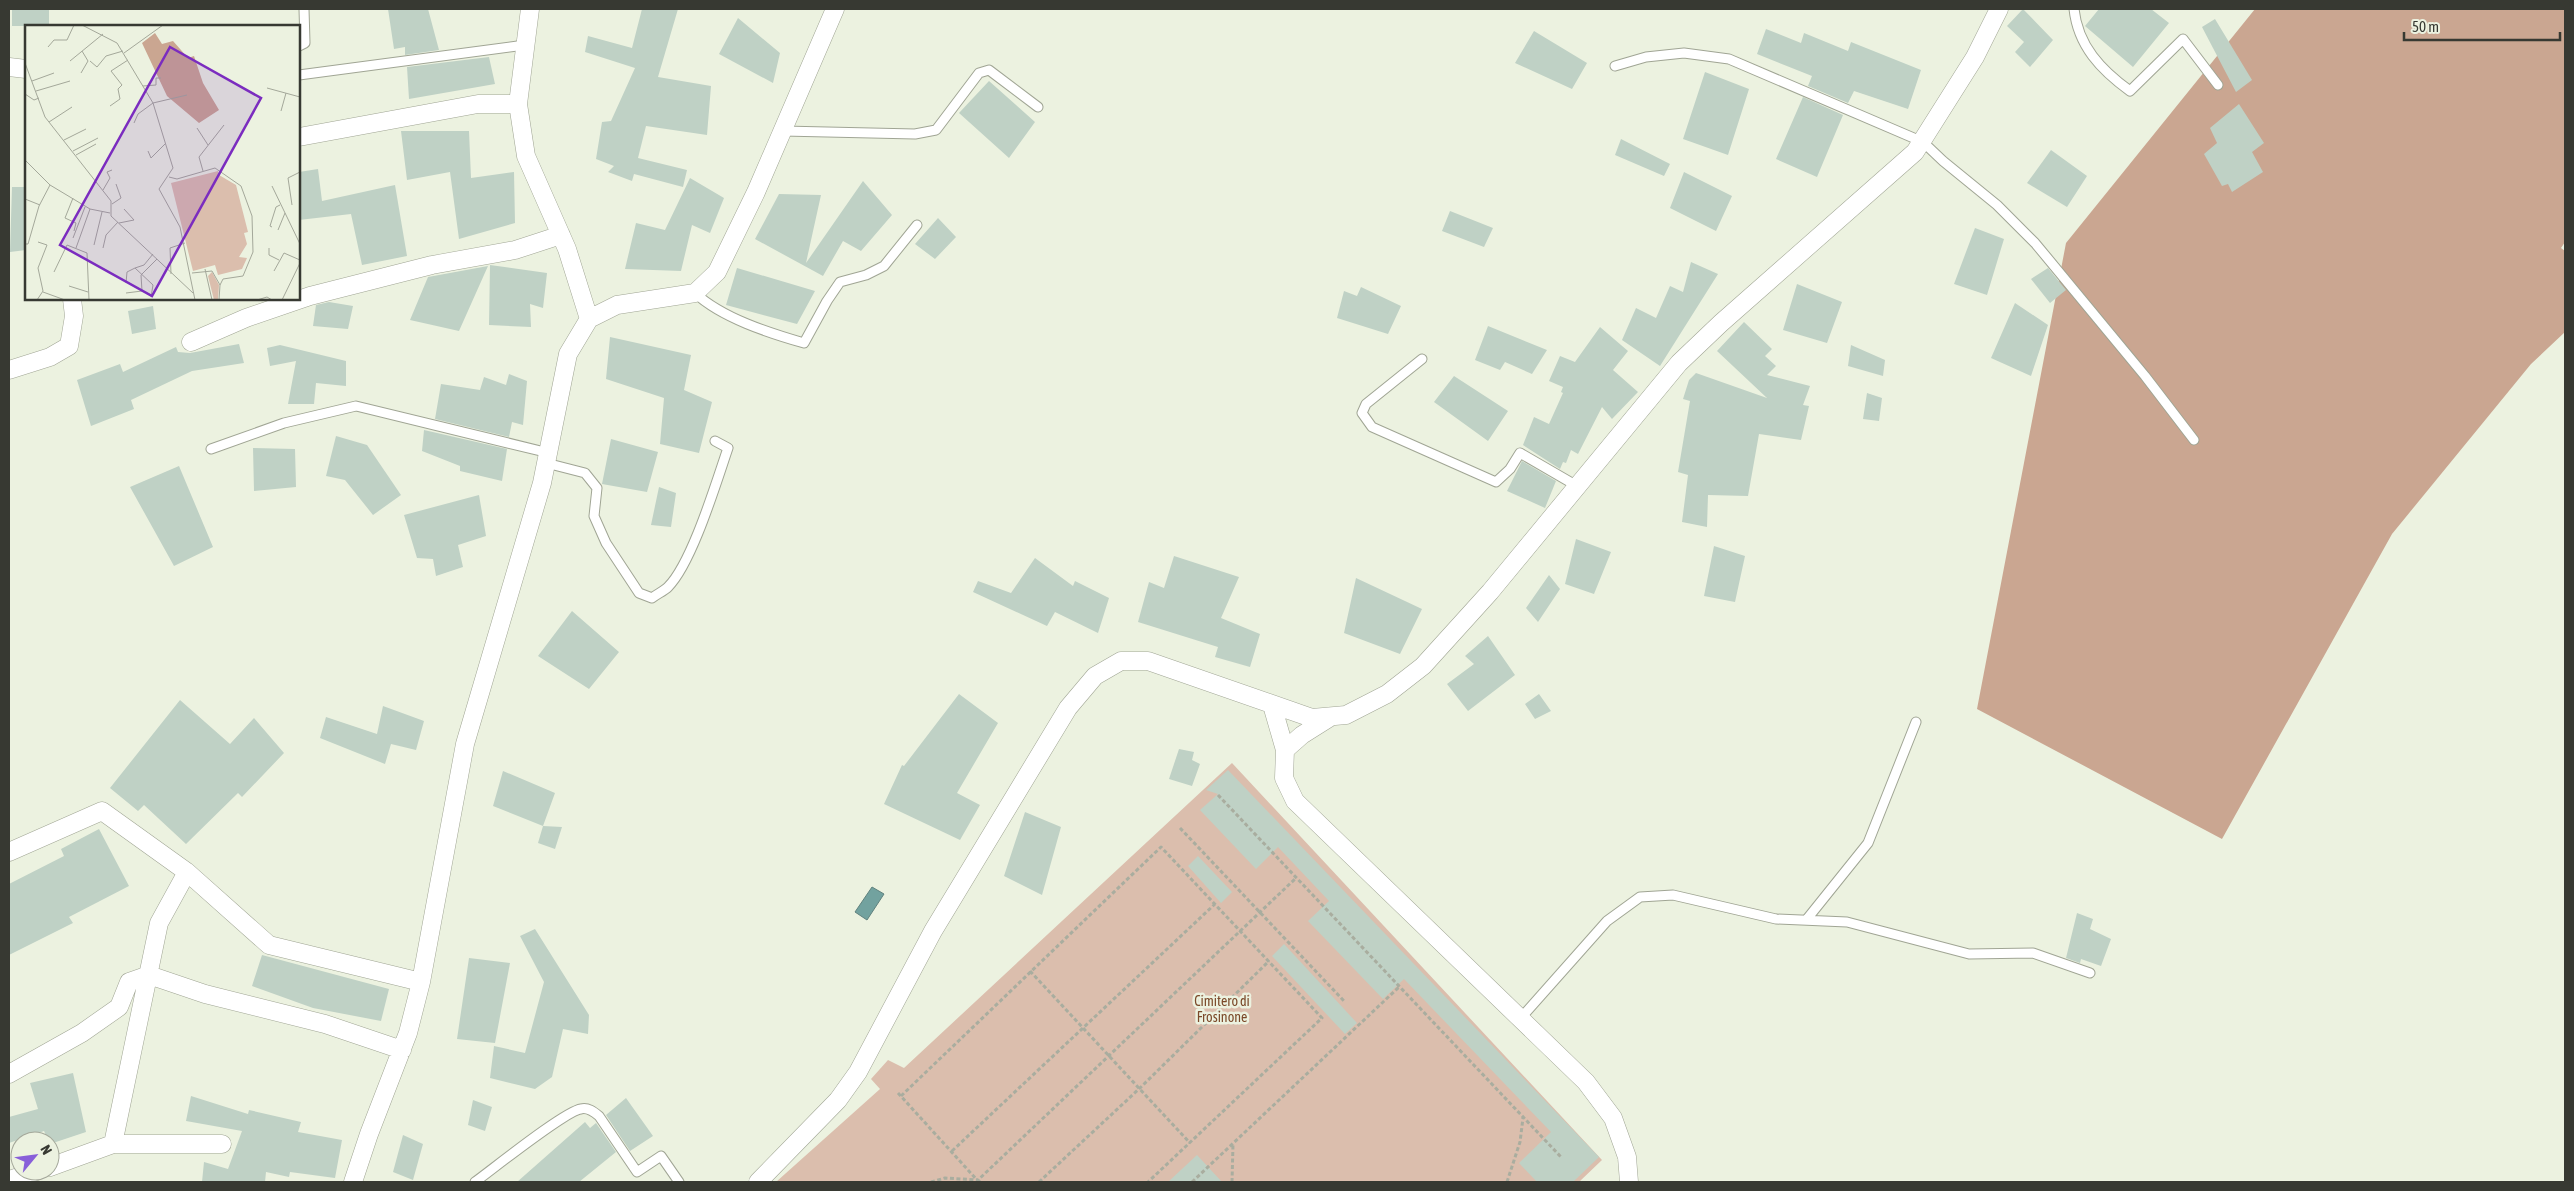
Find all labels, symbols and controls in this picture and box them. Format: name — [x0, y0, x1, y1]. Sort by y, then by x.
scale bar — [2404, 10, 2560, 42]
text: 50 m — [2412, 18, 2439, 35]
inset map — [25, 25, 300, 300]
park label: Cimitero di Frosinone — [1194, 993, 1250, 1025]
north arrow — [10, 1131, 60, 1181]
text: N — [37, 1142, 55, 1157]

